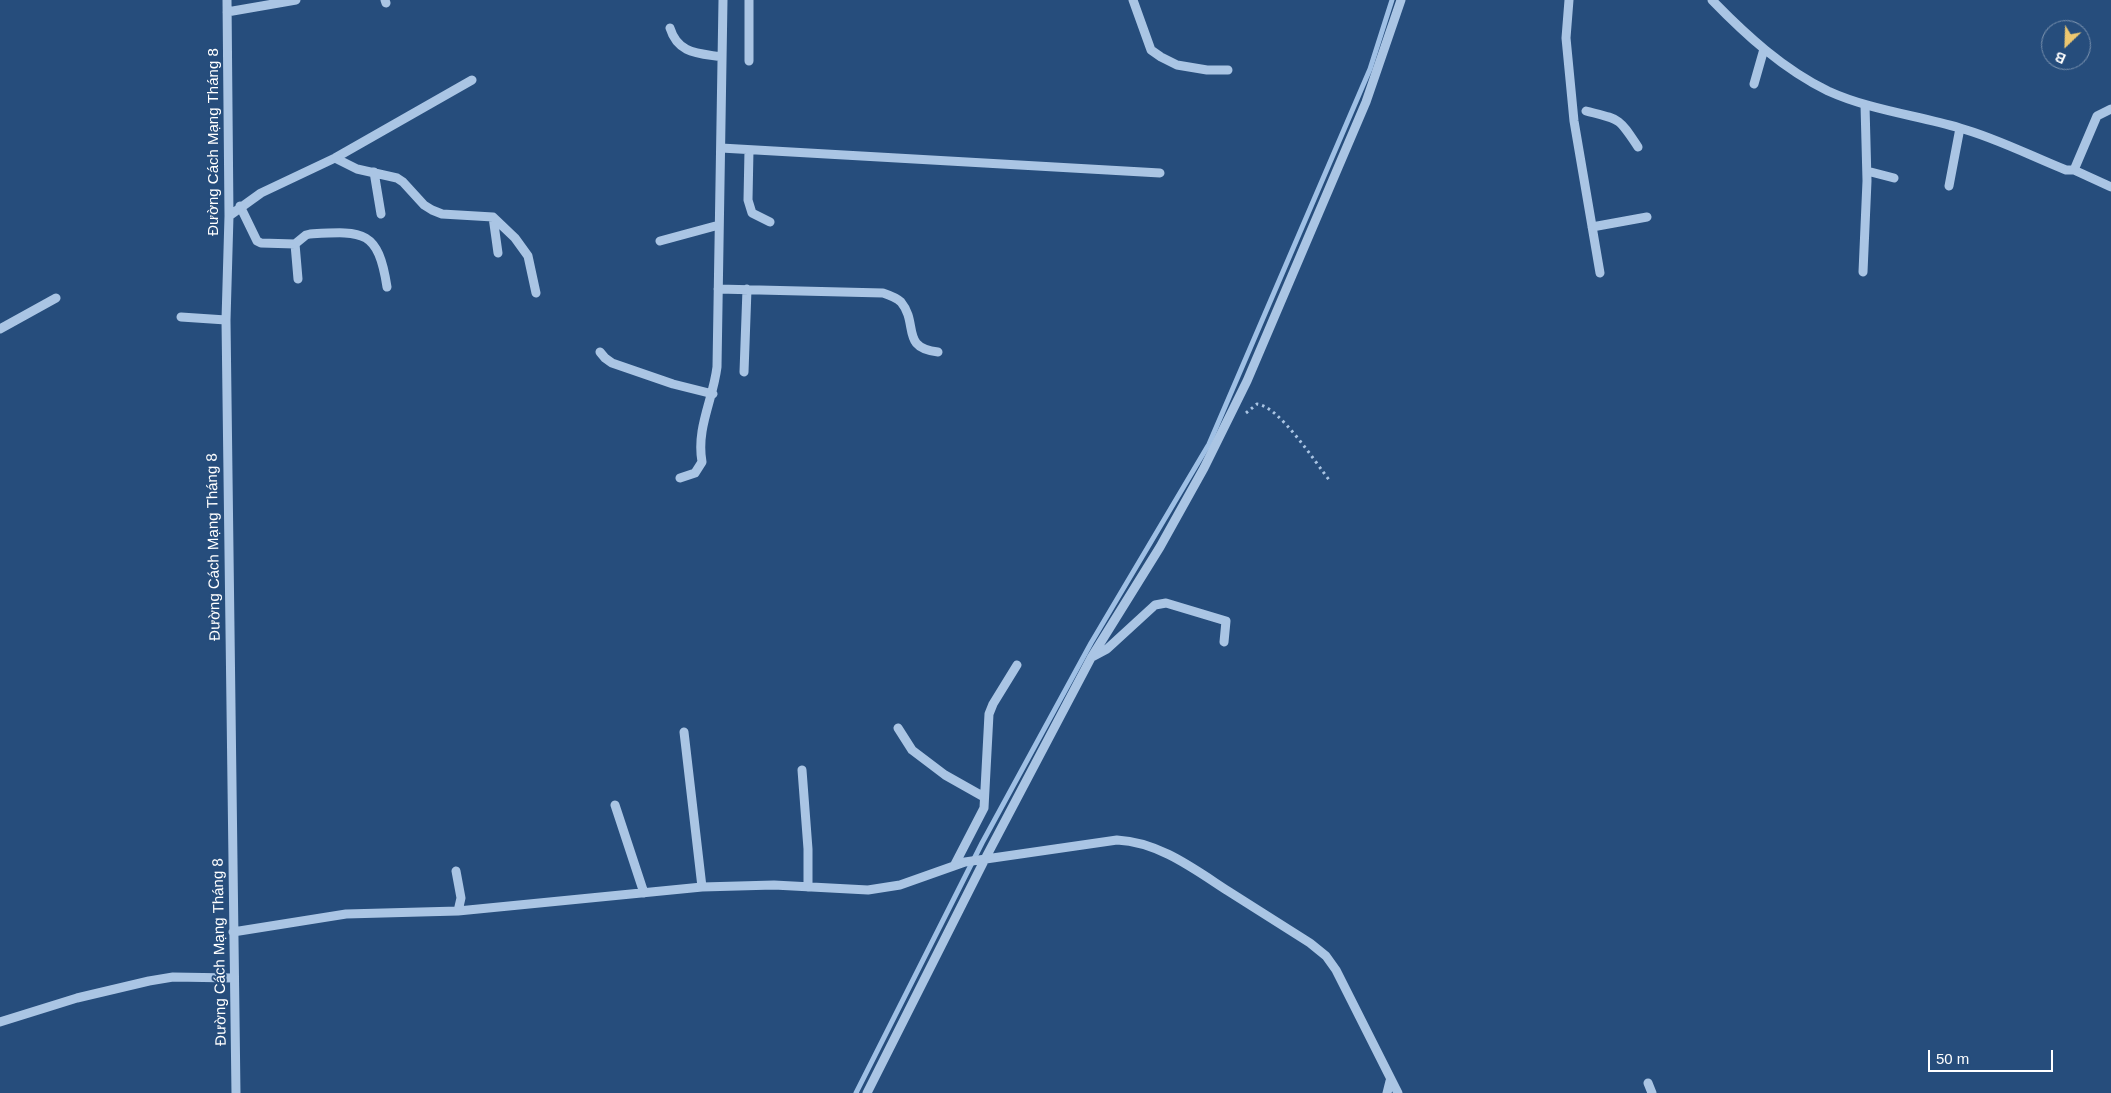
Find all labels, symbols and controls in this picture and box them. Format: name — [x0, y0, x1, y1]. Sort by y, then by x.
north arrow — [2041, 20, 2091, 70]
street label: Đường Cách Mạng Tháng 8 — [205, 48, 223, 236]
text: B — [2052, 48, 2068, 67]
street label: Đường Cách Mạng Tháng 8 — [203, 453, 225, 641]
street label: Đường Cách Mạng Tháng 8 — [209, 858, 231, 1046]
scale bar — [1931, 1040, 2056, 1072]
text: 50 m — [1936, 1050, 1969, 1067]

